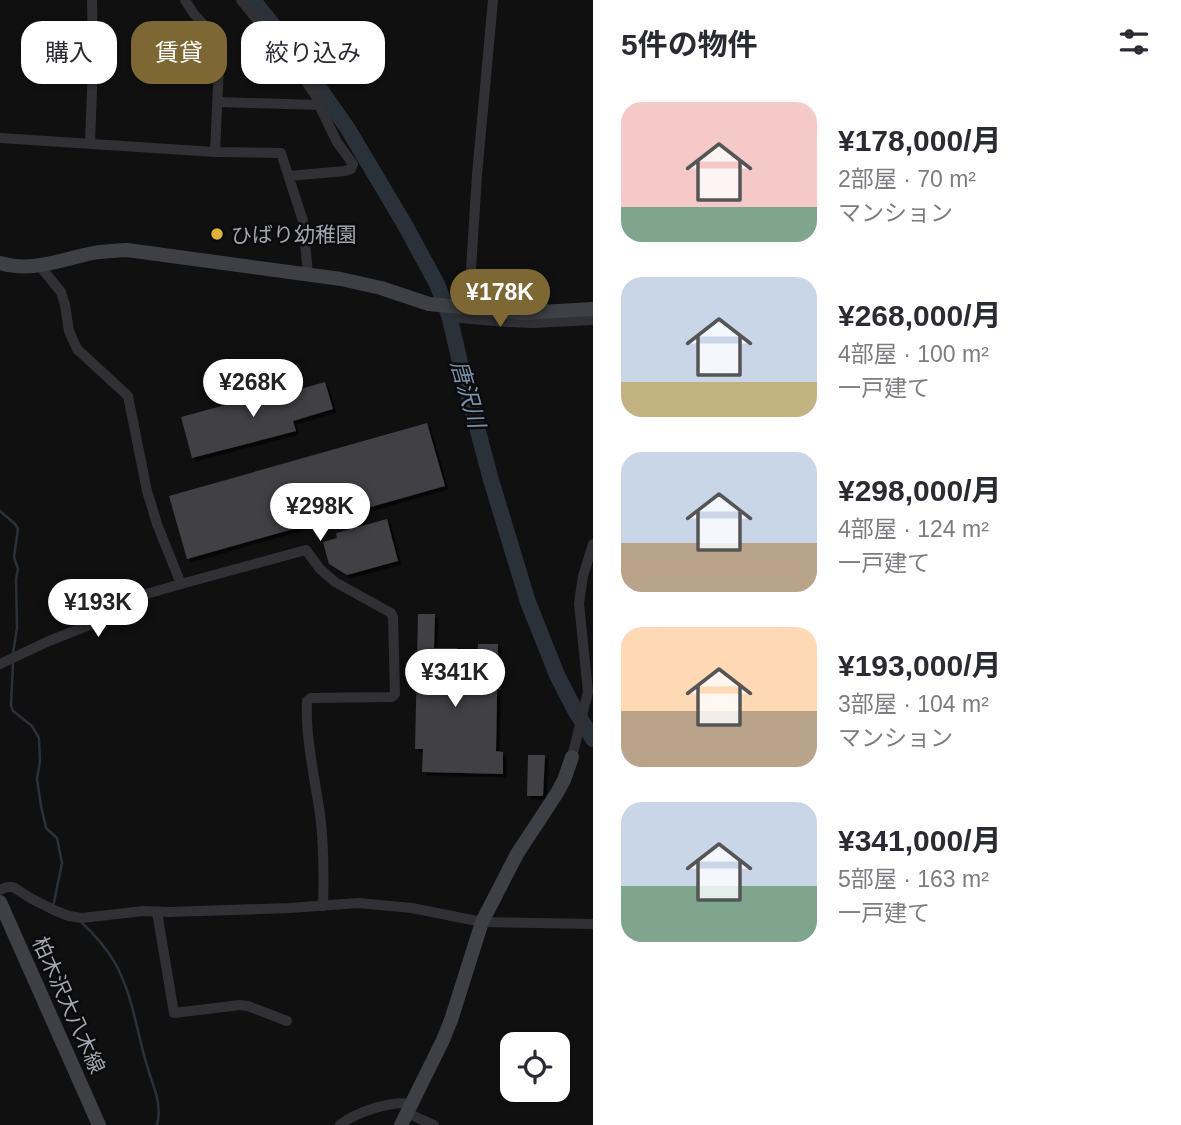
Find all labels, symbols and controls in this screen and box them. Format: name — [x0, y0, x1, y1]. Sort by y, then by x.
chip: 購入 — [21, 21, 117, 84]
chip: 賃貸 — [131, 21, 227, 84]
chip: 絞り込み — [241, 21, 385, 84]
icon: filters — [1115, 23, 1153, 61]
text: 5件の物件 — [621, 28, 758, 61]
text: ¥178,000/月 — [838, 124, 1001, 157]
icon: home — [677, 130, 761, 214]
text: 2部屋 · 70 m² — [838, 166, 976, 192]
text: マンション — [838, 200, 953, 226]
place label: ひばり幼稚園 — [231, 223, 357, 246]
marker: ひばり幼稚園 — [209, 226, 225, 242]
pin: ¥178K — [451, 270, 549, 329]
text: ¥178K — [466, 279, 534, 305]
text: ¥268,000/月 — [838, 299, 1001, 332]
icon: home — [677, 305, 761, 389]
text: 4部屋 · 100 m² — [838, 341, 989, 367]
water label: 唐沢川 — [446, 357, 491, 434]
pin: ¥268K — [204, 360, 302, 419]
text: ¥268K — [219, 369, 287, 395]
text: 一戸建て — [838, 375, 930, 401]
text: ¥298,000/月 — [838, 474, 1001, 507]
icon: home — [677, 480, 761, 564]
pin: ¥298K — [271, 484, 369, 543]
text: ¥298K — [286, 493, 354, 519]
text: 4部屋 · 124 m² — [838, 516, 989, 542]
text: 一戸建て — [838, 550, 930, 576]
pin: ¥193K — [49, 580, 147, 639]
text: ¥193K — [64, 589, 132, 615]
text: ¥193,000/月 — [838, 649, 1001, 682]
pin: ¥341K — [406, 650, 504, 709]
icon: home — [677, 655, 761, 739]
text: ¥341K — [421, 659, 489, 685]
text: 3部屋 · 104 m² — [838, 691, 989, 717]
text: マンション — [838, 725, 953, 751]
text: ¥341,000/月 — [838, 824, 1001, 857]
icon: home — [677, 830, 761, 914]
text: 5部屋 · 163 m² — [838, 866, 989, 892]
text: 一戸建て — [838, 900, 930, 926]
street label: 柏木沢大八木線 — [29, 933, 109, 1077]
map controls — [500, 1032, 570, 1102]
button: locate — [500, 1032, 570, 1102]

